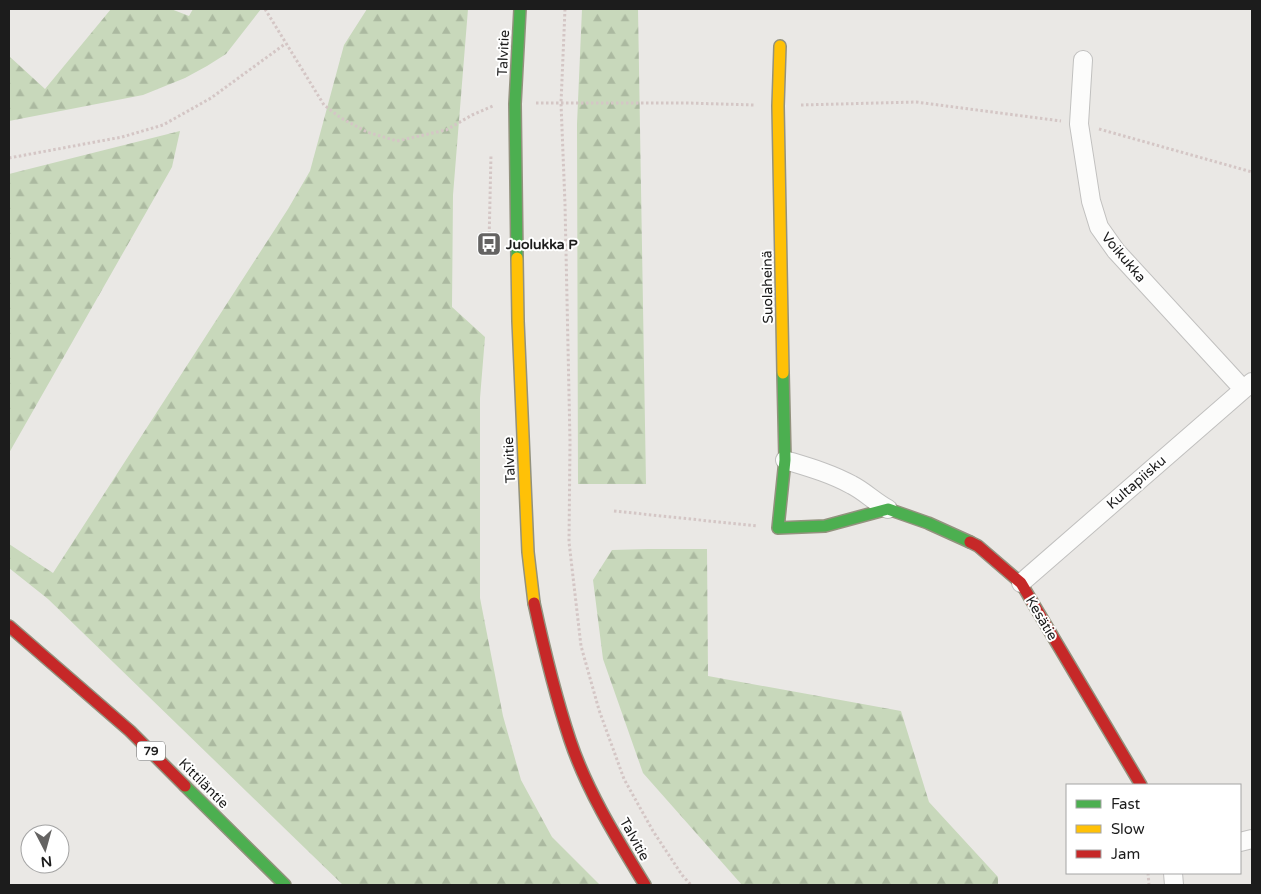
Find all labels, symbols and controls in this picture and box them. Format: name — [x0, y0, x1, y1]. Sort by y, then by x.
street label: Talvitie — [494, 29, 513, 77]
street label: Voikukka — [1098, 229, 1149, 286]
bus stop icon: Juolukka P — [476, 231, 502, 257]
place label: Juolukka P — [505, 236, 578, 253]
street label: Suolaheinä — [758, 250, 777, 324]
street label: Talvitie — [500, 436, 519, 484]
street label: Kultapiisku — [1103, 452, 1170, 513]
street label: Kesätie — [1022, 593, 1061, 643]
road number: 79 — [137, 741, 165, 760]
street label: Kittiläntie — [175, 755, 232, 812]
legend — [1066, 784, 1241, 874]
text: Fast — [1111, 795, 1141, 813]
street label: Talvitie — [616, 815, 653, 864]
text: Slow — [1111, 820, 1145, 838]
north arrow — [20, 824, 70, 874]
text: Jam — [1111, 845, 1140, 863]
text: N — [40, 852, 53, 870]

